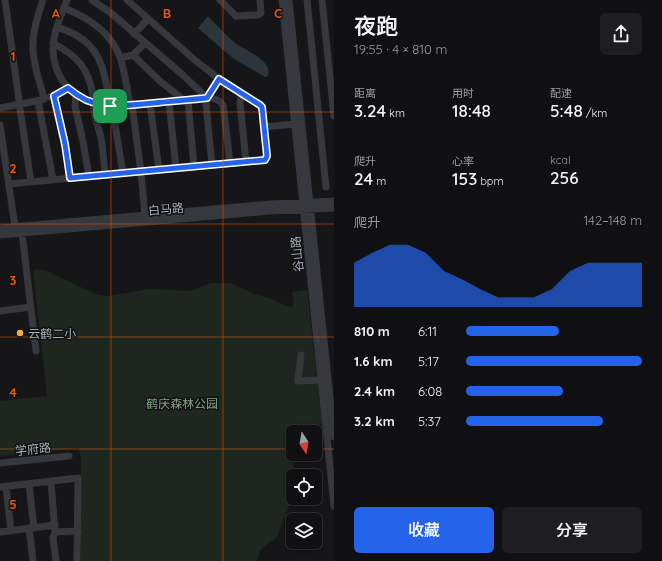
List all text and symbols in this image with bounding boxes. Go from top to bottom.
text: A [52,5,61,21]
text: B [163,5,171,21]
text: C [274,5,282,21]
text: 夜跑 [354,12,398,40]
button: share [600,13,642,55]
text: 19:55 · 4 × 810 m [354,41,447,57]
text: 1 [10,48,16,64]
text: 距离 [354,86,376,100]
text: 用时 [452,86,474,100]
text: 配速 [550,86,572,100]
pin [93,89,127,123]
icon: arrive [99,95,121,117]
text: 3.24 [354,100,386,121]
text: 18:48 [452,100,491,121]
text: 5:48 [550,100,583,121]
text: km [386,106,405,120]
text: /km [583,106,607,120]
text: kcal [550,153,571,167]
text: 爬升 [354,154,376,168]
text: 心率 [452,154,474,168]
text: 2 [9,160,17,176]
text: 256 [550,167,579,188]
text: 24 [354,168,373,189]
text: 153 [452,168,477,189]
text: m [373,174,386,188]
text: bpm [477,174,504,188]
street label: 白马路 [147,200,185,218]
text: 142–148 m [583,212,642,228]
text: 爬升 [354,214,380,230]
street label: 谷山路 [288,235,306,273]
text: 3 [10,272,17,288]
text: 810 m [354,323,390,339]
text: 6:11 [418,323,437,339]
place label: 云鹤二小 [28,326,76,341]
marker: 云鹤二小 [15,328,25,338]
text: 1.6 km [354,353,393,369]
text: 5:17 [418,353,439,369]
text: 2.4 km [354,383,395,399]
text: 6:08 [418,383,442,399]
text: 4 [9,384,17,400]
park label: 鹤庆森林公园 [146,396,218,411]
text: 3.2 km [354,413,395,429]
text: 5:37 [418,413,441,429]
north arrow [286,425,322,461]
map controls [286,425,322,549]
street label: 学府路 [14,440,52,458]
button: locate [286,469,322,505]
text: 5 [9,496,17,512]
button: 收藏 [354,507,494,553]
button: 分享 [502,507,642,553]
button: layers [286,513,322,549]

